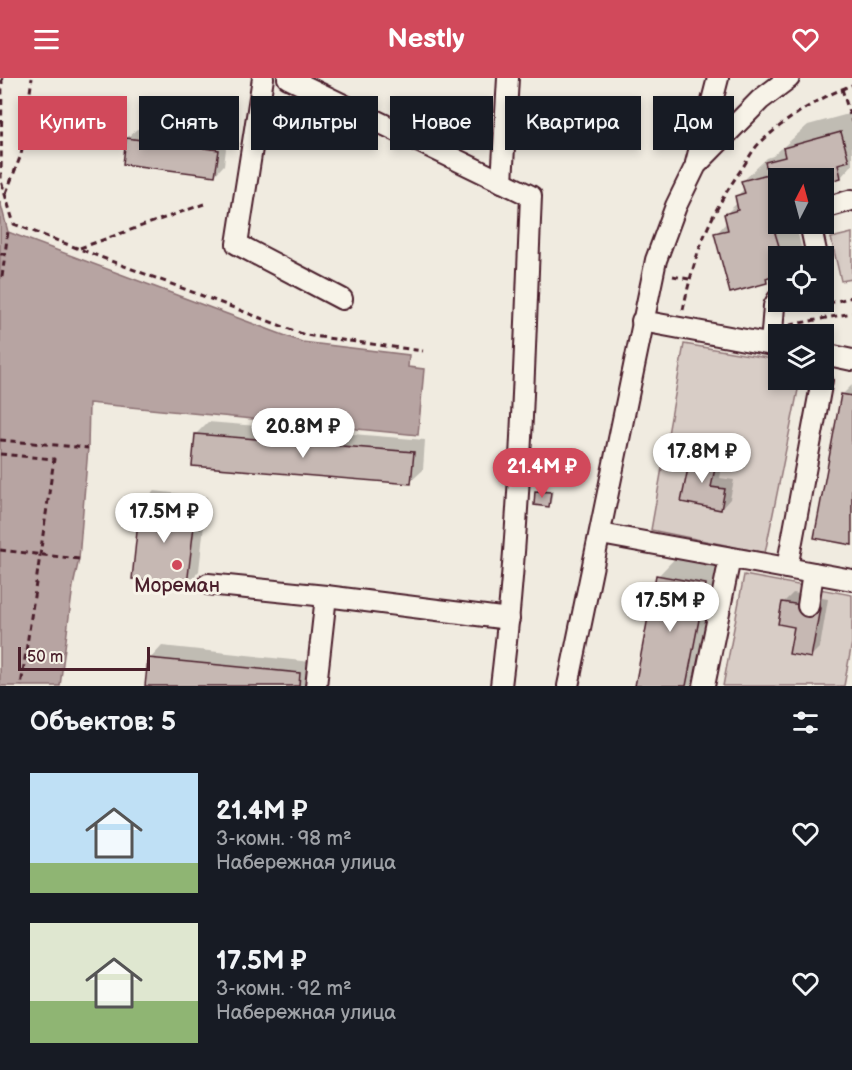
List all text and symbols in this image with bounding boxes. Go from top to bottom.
icon: menu [30,23,63,56]
text: Nestly [387,23,465,55]
icon: heart [789,23,822,56]
chip: Купить [18,96,127,150]
chip: Снять [139,96,239,150]
chip: Фильтры [251,96,378,150]
chip: Новое [390,96,493,150]
chip: Квартира [505,96,641,150]
chip: Дом [653,96,734,150]
north arrow [768,168,834,234]
map controls [768,168,834,390]
button: locate [768,246,834,312]
button: layers [768,324,834,390]
pin: 20.8M ₽ [248,408,358,459]
text: 20.8M ₽ [266,415,340,439]
pin: 17.8M ₽ [647,433,757,484]
text: 17.8M ₽ [667,440,737,464]
pin: 21.4M ₽ [487,448,597,499]
text: 21.4M ₽ [507,455,577,479]
pin: 17.5M ₽ [109,493,219,544]
text: 17.5M ₽ [129,500,199,524]
marker: Мореман [170,558,184,572]
place label: Мореман [134,574,220,598]
pin: 17.5M ₽ [615,582,725,633]
text: 17.5M ₽ [635,589,705,613]
scale bar [18,644,150,672]
text: 50 m [27,648,63,667]
icon: filters [789,706,822,739]
text: Объектов: 5 [30,707,176,738]
text: 21.4M ₽ [216,796,308,827]
icon: home [78,797,150,869]
icon: heart [789,817,822,850]
text: 3-комн. · 98 m² [216,827,352,851]
text: Набережная улица [216,851,396,875]
text: 17.5M ₽ [216,946,307,977]
icon: home [78,947,150,1019]
icon: heart [789,967,822,1000]
text: 3-комн. · 92 m² [216,977,352,1001]
text: Набережная улица [216,1001,396,1025]

